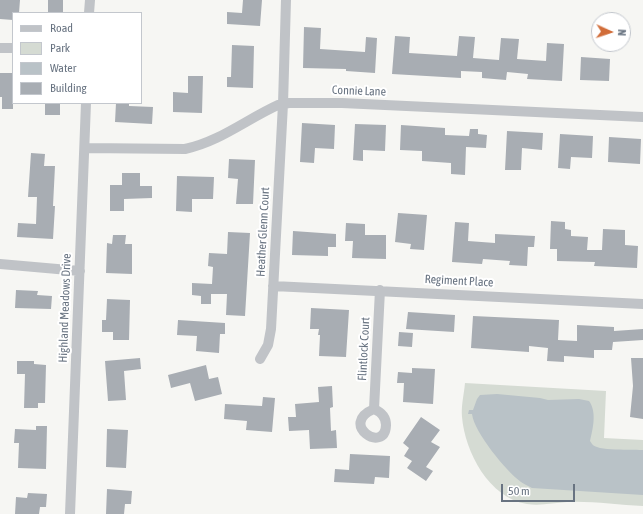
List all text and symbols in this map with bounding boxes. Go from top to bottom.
legend [12,12,142,104]
north arrow [591,12,631,52]
text: Road [50,21,73,35]
text: N [616,29,628,36]
text: Park [50,41,70,55]
text: Water [50,61,76,75]
text: Building [50,81,87,95]
street label: Connie Lane [332,83,386,99]
street label: Heather Glenn Court [253,187,273,277]
street label: Highland Meadows Drive [56,253,74,363]
street label: Regiment Place [424,272,494,290]
street label: Flintlock Court [355,317,373,381]
scale bar [503,476,577,502]
text: 50 m [508,484,530,498]

